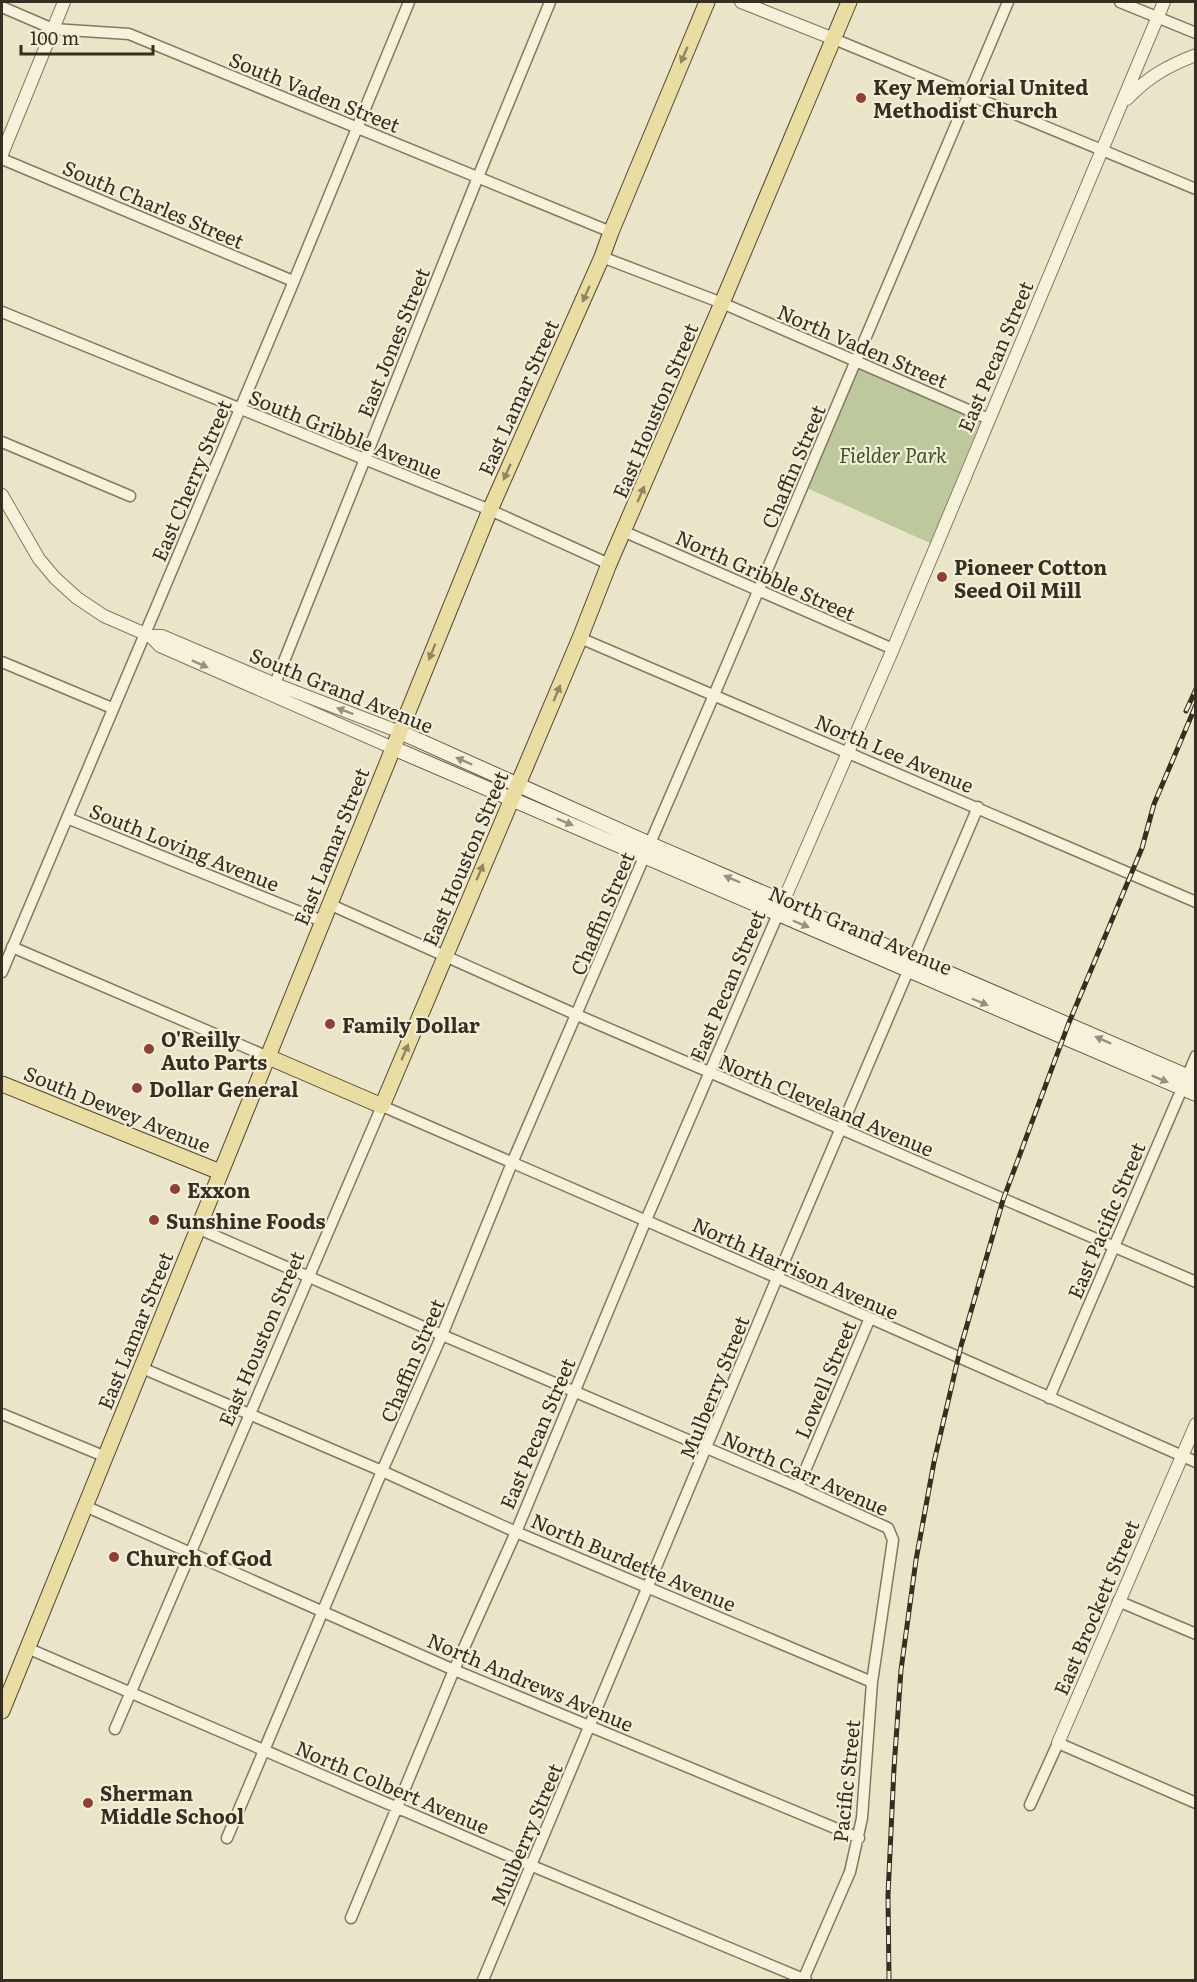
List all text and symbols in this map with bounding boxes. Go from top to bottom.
scale bar [21,18,153,56]
text: 100 m [30,24,79,51]
street label: South Vaden Street [225,43,405,139]
one-way arrow [679,47,689,65]
place label: Key Memorial United Methodist Church [873,71,1088,124]
marker: Key Memorial United Methodist Church [854,91,868,105]
street label: South Charles Street [59,151,249,255]
street label: East Jones Street [348,262,436,422]
street label: East Pecan Street [949,276,1039,436]
one-way arrow [581,285,591,303]
street label: North Vaden Street [773,295,953,395]
street label: East Lamar Street [469,314,565,480]
street label: East Houston Street [603,318,705,502]
street label: South Gribble Avenue [245,380,447,486]
street label: East Cherry Street [142,395,238,565]
street label: Chaffin Street [752,399,832,533]
park label: Fielder Park [839,439,947,469]
one-way arrow [502,464,511,481]
one-way arrow [637,485,646,503]
street label: North Gribble Street [671,521,861,627]
place label: Pioneer Cotton Seed Oil Mill [954,551,1107,604]
marker: Pioneer Cotton Seed Oil Mill [935,570,949,584]
street label: South Grand Avenue [246,638,438,740]
one-way arrow [427,643,436,661]
one-way arrow [192,660,209,669]
one-way arrow [552,683,562,701]
street label: North Lee Avenue [811,705,979,799]
one-way arrow [336,706,354,715]
one-way arrow [454,756,472,766]
street label: East Lamar Street [285,762,375,930]
street label: East Houston Street [413,766,515,950]
street label: South Loving Avenue [86,794,284,898]
one-way arrow [556,817,574,827]
street label: Chaffin Street [561,846,641,980]
one-way arrow [475,863,485,881]
one-way arrow [722,874,740,884]
street label: North Grand Avenue [765,877,957,981]
street label: East Pecan Street [681,905,771,1065]
one-way arrow [793,920,810,929]
one-way arrow [972,997,990,1007]
place label: Family Dollar [342,1009,480,1039]
marker: Family Dollar [323,1017,337,1031]
place label: O'Reilly Auto Parts [161,1023,267,1076]
one-way arrow [1095,1036,1112,1045]
marker: O'Reilly Auto Parts [142,1042,156,1056]
one-way arrow [401,1043,410,1061]
street label: North Cleveland Avenue [715,1045,939,1163]
street label: South Dewey Avenue [20,1057,216,1159]
place label: Dollar General [149,1073,298,1103]
one-way arrow [1151,1074,1169,1084]
marker: Dollar General [130,1081,144,1095]
street label: East Pacific Street [1058,1137,1152,1303]
place label: Exxon [187,1174,250,1204]
marker: Exxon [168,1182,182,1196]
place label: Sunshine Foods [166,1205,326,1235]
street label: North Harrison Avenue [688,1208,904,1326]
marker: Sunshine Foods [147,1213,161,1227]
street label: East Lamar Street [89,1246,179,1414]
street label: East Houston Street [209,1246,311,1430]
street label: Chaffin Street [371,1293,451,1427]
street label: Mulberry Street [671,1311,755,1463]
street label: Lowell Street [786,1315,862,1443]
street label: East Pecan Street [491,1353,581,1513]
street label: North Carr Avenue [718,1422,894,1522]
street label: North Burdette Avenue [527,1504,741,1618]
street label: East Brockett Street [1045,1515,1145,1699]
place label: Church of God [126,1542,272,1572]
marker: Church of God [107,1550,121,1564]
street label: North Andrews Avenue [423,1624,639,1738]
street label: Pacific Street [824,1718,866,1844]
street label: North Colbert Avenue [291,1732,495,1840]
street label: Mulberry Street [481,1758,569,1910]
place label: Sherman Middle School [100,1777,244,1830]
marker: Sherman Middle School [81,1796,95,1810]

